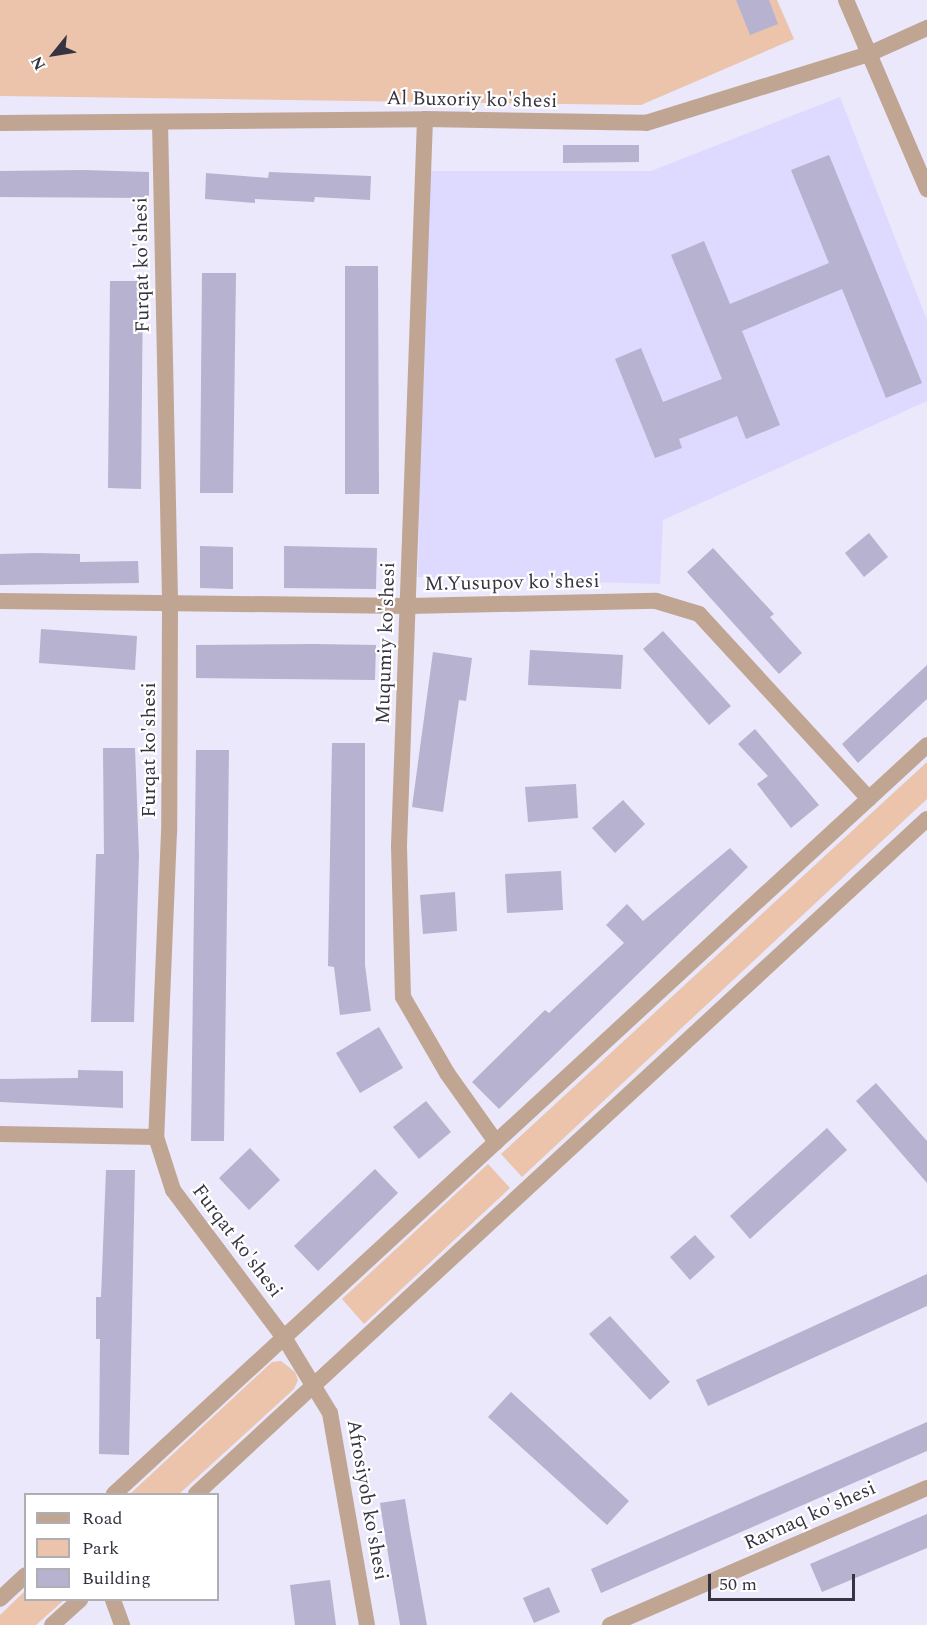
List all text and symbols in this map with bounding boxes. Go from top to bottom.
north arrow [24,24,84,84]
text: N [25,51,52,75]
street label: Al Buxoriy ko'shesi [386,87,558,113]
street label: Furqat ko'shesi [129,197,155,333]
street label: Muqumiy ko'shesi [371,562,401,724]
street label: M.Yusupov ko'shesi [424,569,600,597]
street label: Furqat ko'shesi [137,682,161,818]
street label: Furqat ko'shesi [187,1180,287,1302]
street label: Afrosiyob ko'shesi [341,1418,393,1582]
street label: Ravnaq ko'shesi [740,1476,880,1556]
legend [24,1493,219,1601]
text: Road [82,1505,123,1532]
text: Park [82,1535,119,1562]
scale bar [711,1562,858,1600]
text: Building [82,1565,151,1592]
text: 50 m [719,1571,757,1598]

